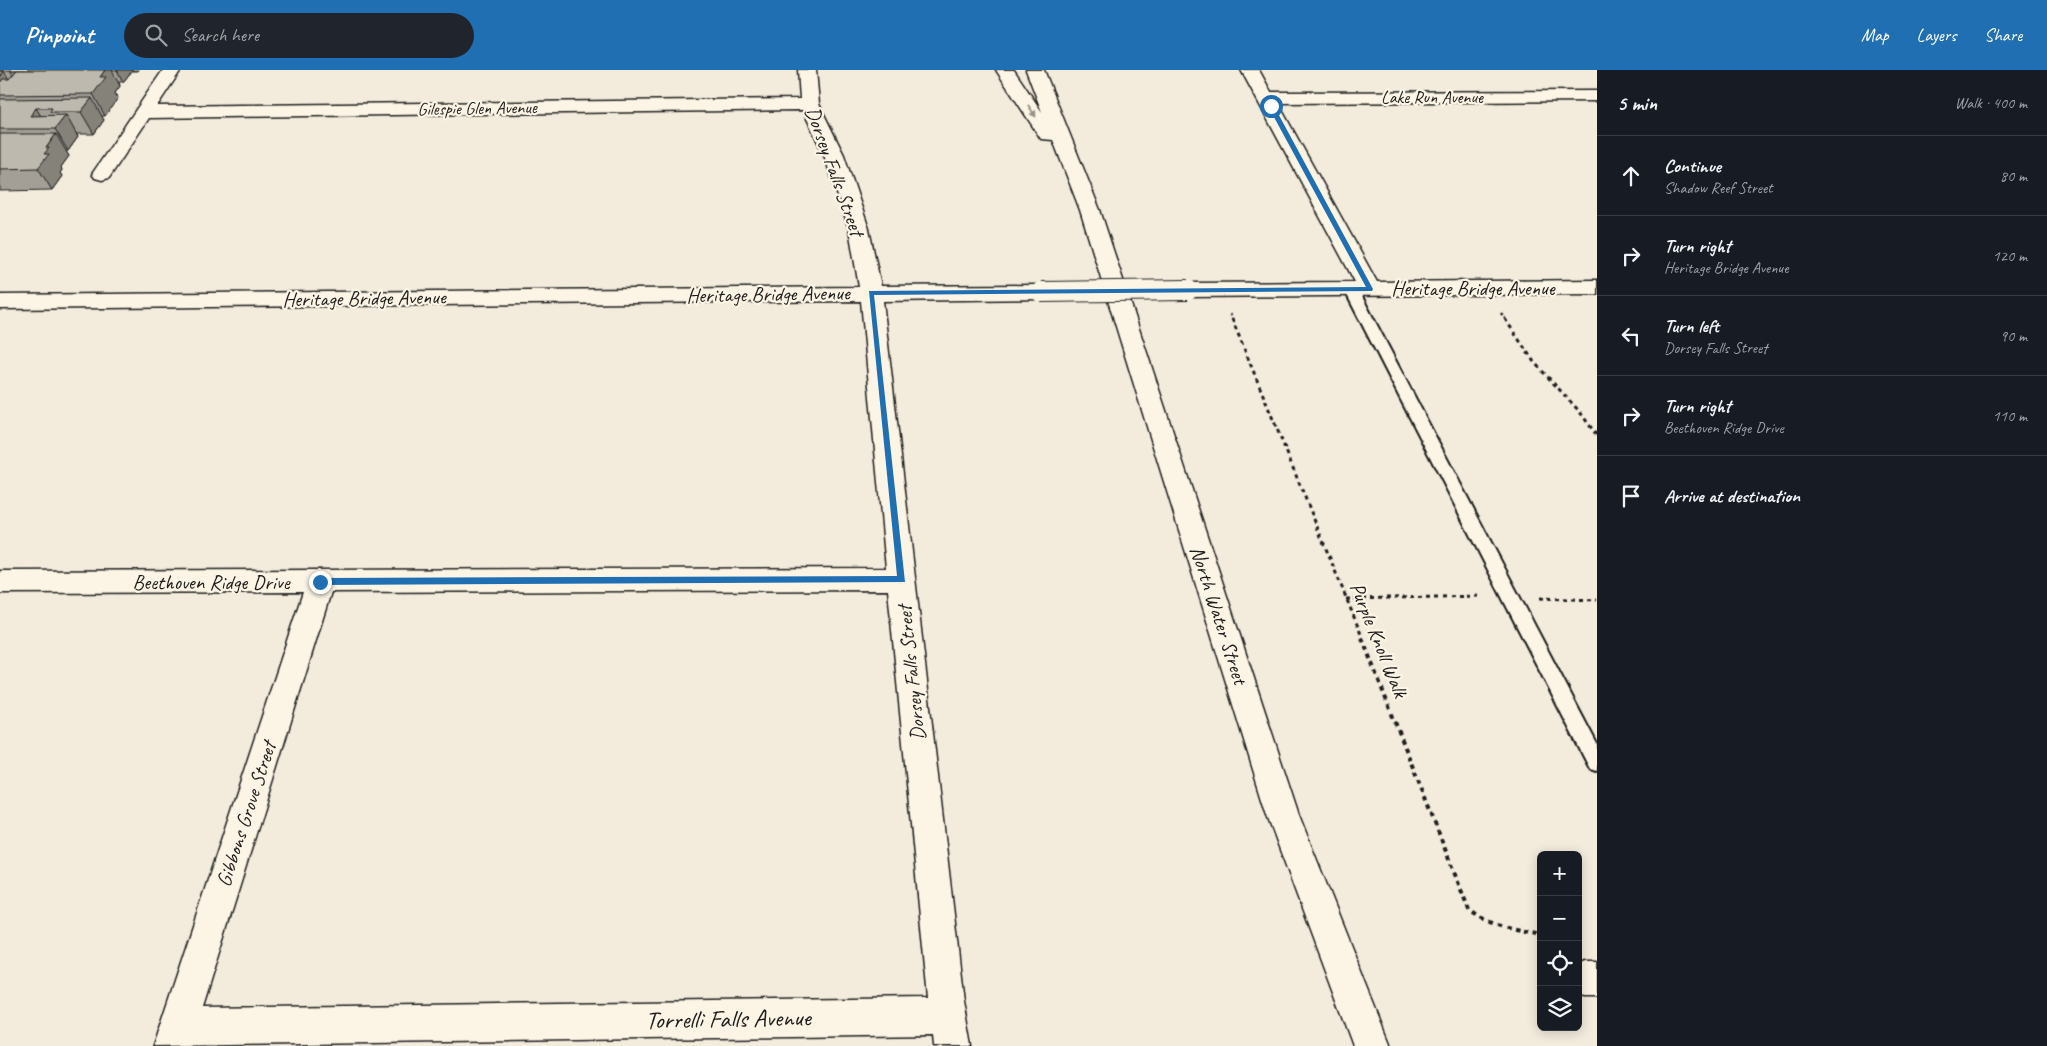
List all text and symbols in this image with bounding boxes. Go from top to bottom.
search box [124,13,474,58]
text: Pinpoint [25,20,94,50]
icon: search [142,21,170,49]
text: Search here [182,23,259,47]
text: Map [1861,24,1889,46]
text: Layers [1917,24,1956,46]
text: Share [1984,24,2022,46]
street label: Lake Run Avenue [1381,86,1484,108]
text: 5 min [1617,90,1657,116]
text: Walk · 400 m [1955,93,2027,113]
route start [1260,95,1283,118]
street label: Gilespie Glen Avenue [417,96,538,120]
street label: Dorsey Falls Street [800,103,871,242]
one-way arrow [1027,104,1037,117]
text: Continue [1664,154,1721,178]
icon: ahead [1617,162,1645,190]
text: 80 m [2000,166,2027,186]
text: Shadow Reef Street [1664,178,1772,198]
text: Turn right [1664,234,1731,258]
icon: right [1617,242,1645,270]
text: 120 m [1993,246,2027,266]
text: Heritage Bridge Avenue [1664,258,1788,278]
street label: Heritage Bridge Avenue [1391,275,1556,301]
street label: Heritage Bridge Avenue [686,280,851,308]
street label: Heritage Bridge Avenue [282,284,447,312]
text: Turn left [1664,314,1719,338]
icon: left [1617,322,1645,350]
text: 90 m [2000,326,2027,346]
text: Dorsey Falls Street [1664,338,1767,358]
text: Turn right [1664,394,1731,418]
icon: right [1617,402,1645,430]
text: 110 m [1993,406,2027,426]
text: Beethoven Ridge Drive [1664,418,1784,438]
icon: arrive [1617,482,1645,510]
text: Arrive at destination [1664,484,1800,508]
street label: North Water Street [1184,543,1254,689]
street label: Beethoven Ridge Drive [132,569,291,595]
route end [309,571,332,594]
street label: Purple Knoll Walk [1344,579,1414,703]
street label: Dorsey Falls Street [891,601,931,742]
street label: Gibbons Grove Street [210,735,283,890]
map controls [1537,851,1582,1031]
button: + [1537,851,1582,896]
button: − [1537,896,1582,941]
button: locate [1537,941,1582,986]
button: layers [1537,986,1582,1031]
street label: Torrelli Falls Avenue [645,1002,813,1036]

